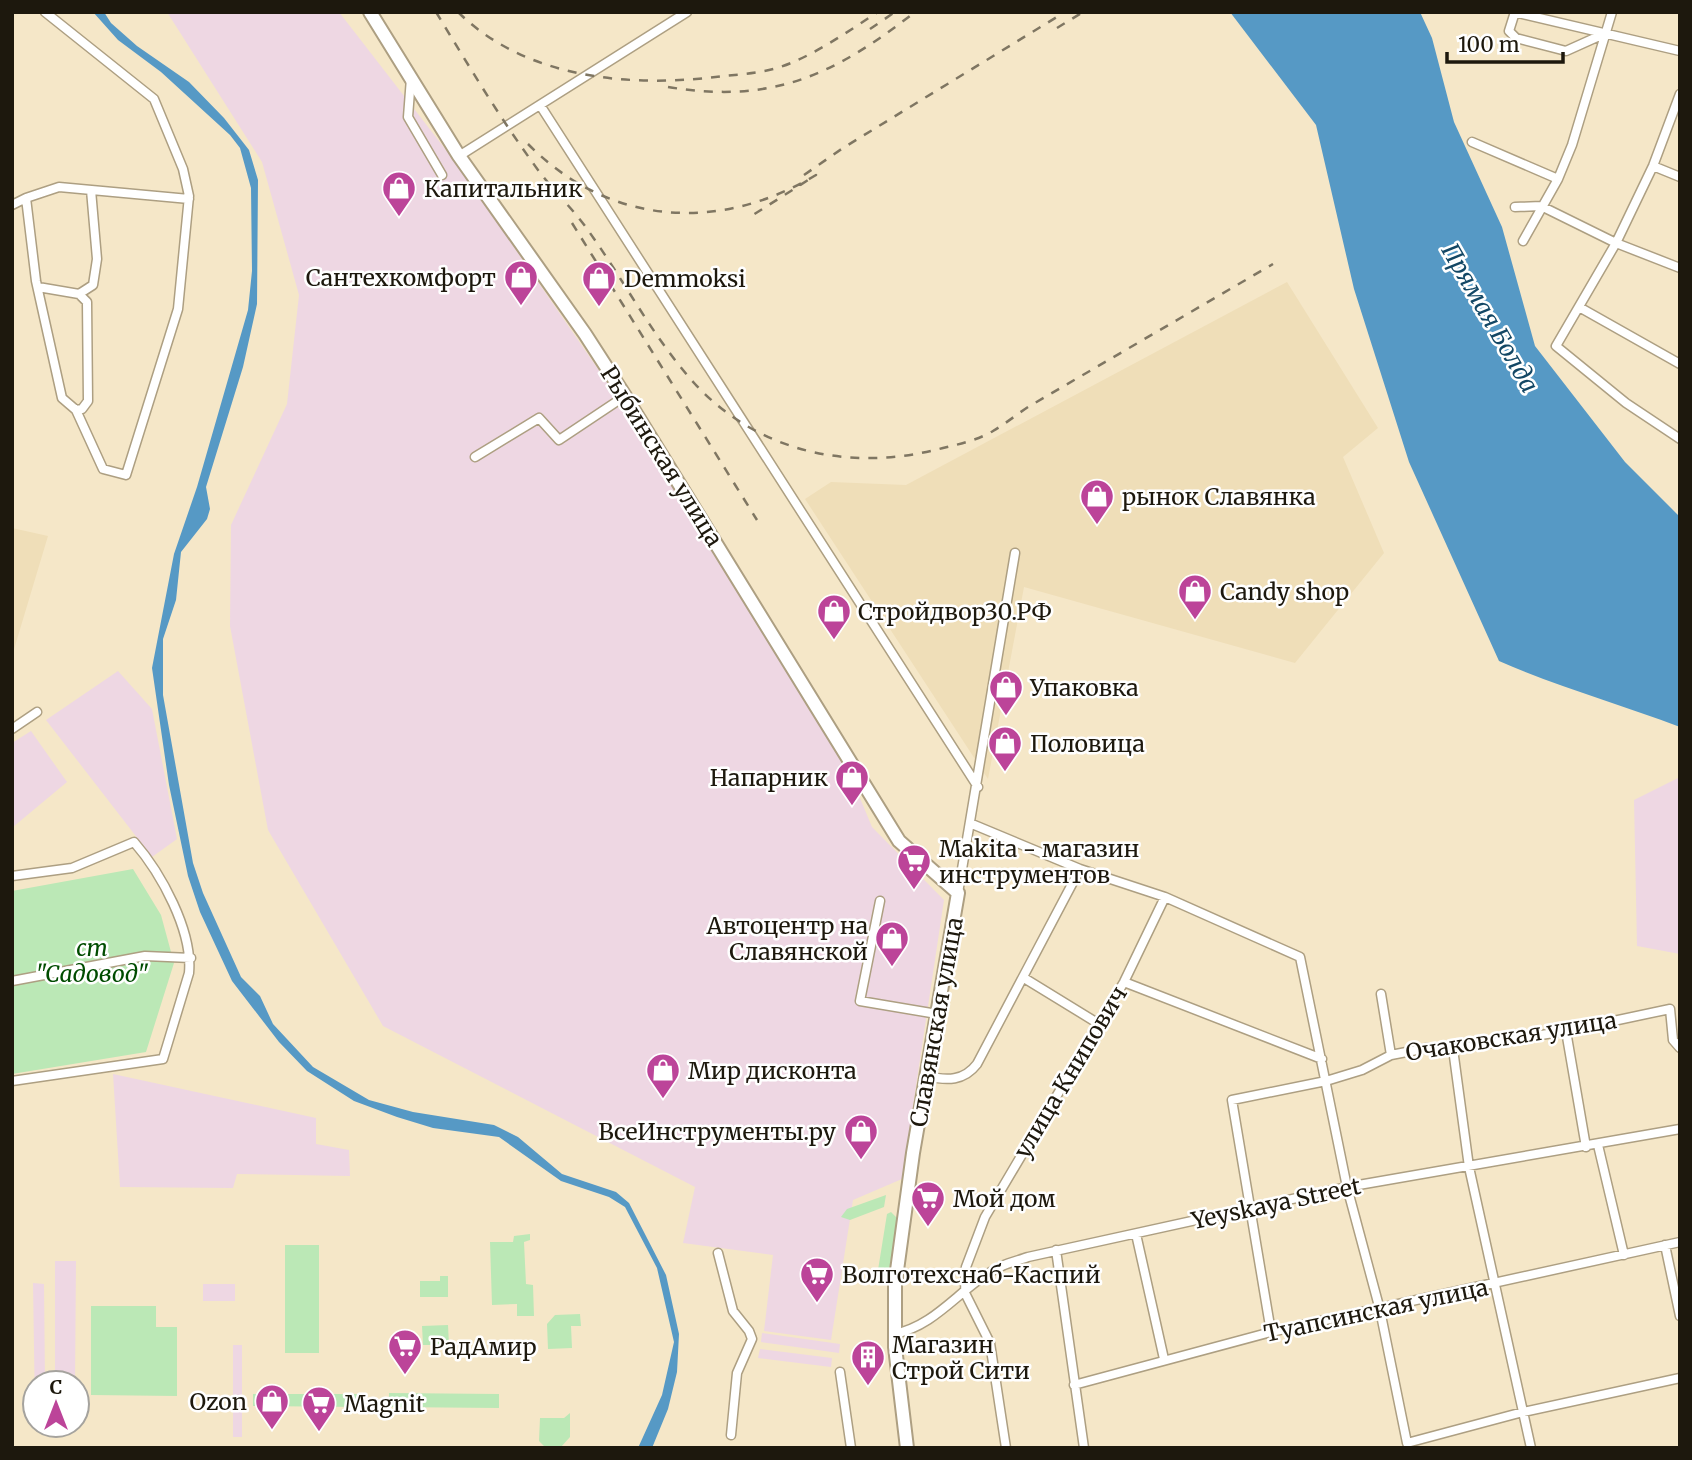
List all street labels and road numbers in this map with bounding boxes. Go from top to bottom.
street label: Рыбинская улица [595,360,729,552]
street label: Славянская улица [903,915,969,1129]
street label: улица Книпович [1007,981,1133,1163]
street label: Очаковская улица [1403,1005,1619,1067]
street label: Yeyskaya Street [1188,1171,1363,1235]
street label: Туапсинская улица [1261,1272,1491,1348]

